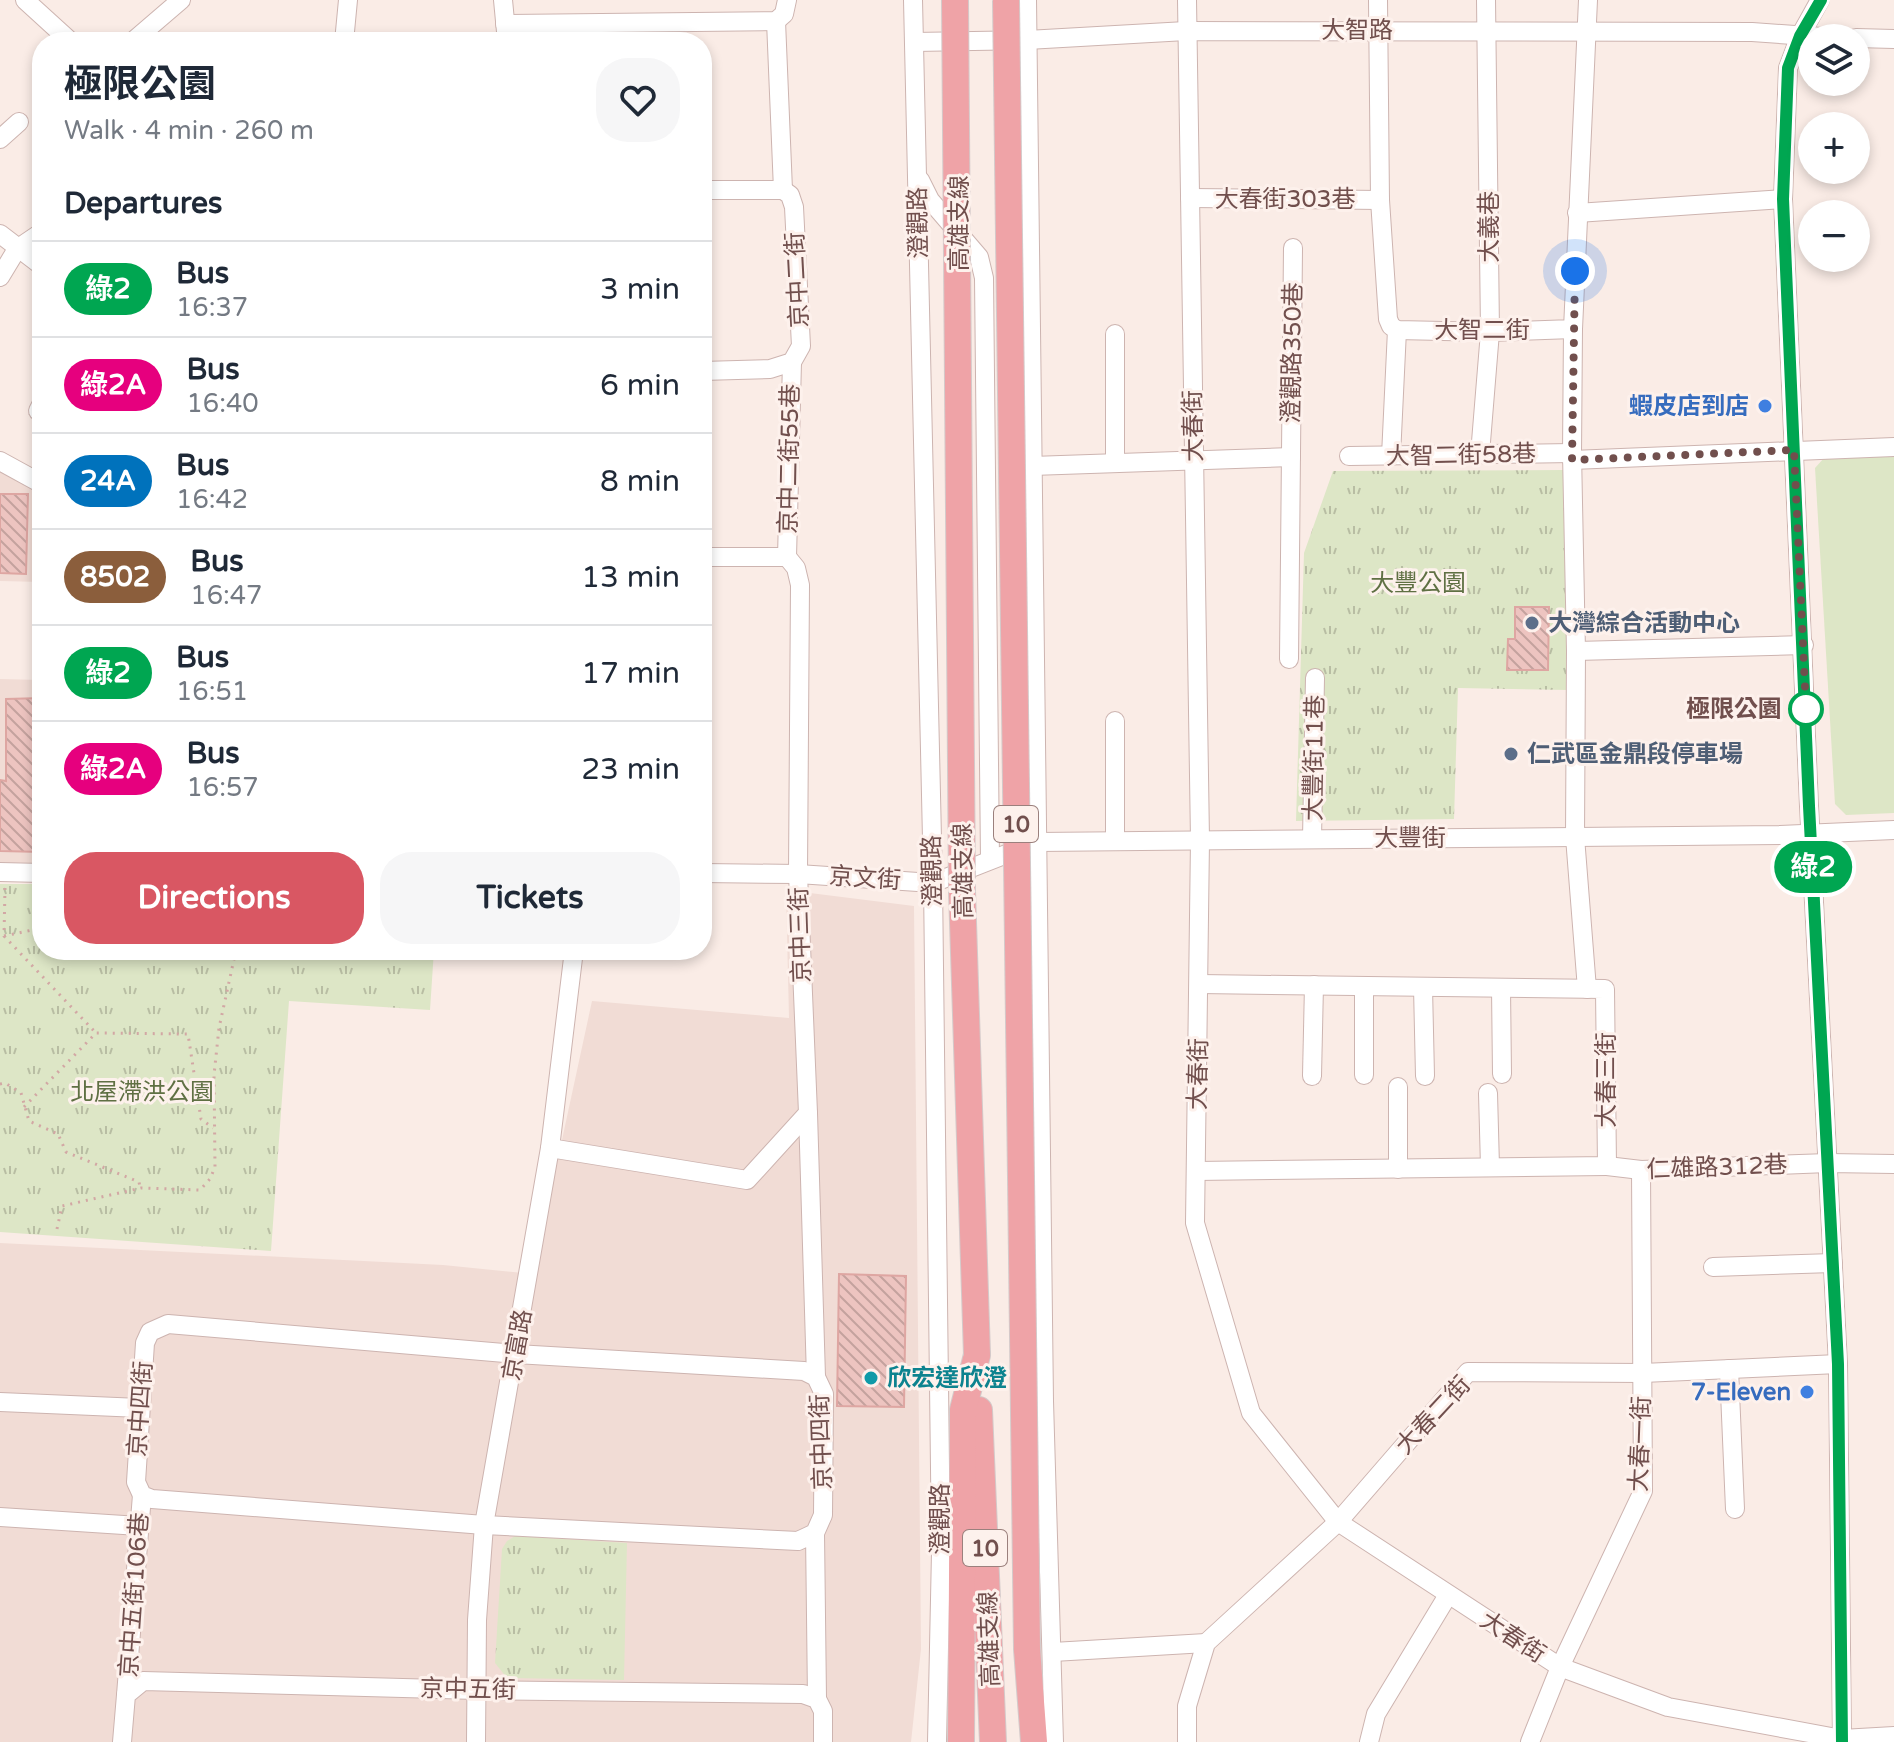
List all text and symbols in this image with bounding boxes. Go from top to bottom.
street label: 大智路 [1321,16,1393,45]
map controls [1798,24,1870,272]
button: layers [1798,24,1870,96]
button: heart [596,58,680,142]
text: 極限公園 [64,62,216,108]
button: + [1798,112,1870,184]
text: Walk · 4 min · 260 m [64,115,314,146]
street label: 高雄支線 [945,175,974,271]
text: Departures [64,185,222,222]
street label: 大春街303巷 [1214,185,1356,214]
street label: 澄觀路 [903,187,934,259]
street label: 大義巷 [1475,191,1504,263]
button: − [1798,200,1870,272]
street label: 京中二街 [781,231,814,329]
your location [1555,251,1595,291]
text: Bus [176,255,229,292]
text: 3 min [600,271,680,308]
text: 綠2 [85,272,131,306]
street label: 澄觀路350巷 [1277,282,1308,424]
text: 16:37 [176,292,248,323]
street label: 大智二街 [1434,316,1530,345]
text: Bus [186,351,240,388]
text: 6 min [600,367,680,404]
text: 綠2A [80,368,146,402]
street label: 京中二街55巷 [774,384,805,534]
text: 16:40 [186,388,259,419]
street label: 大春街 [1178,390,1209,462]
place label: 蝦皮店到店 [1629,392,1749,421]
marker: 蝦皮店到店 [1756,397,1774,415]
street label: 大智二街58巷 [1386,440,1536,471]
text: Bus [176,447,229,484]
text: 8 min [600,463,680,500]
text: 24A [80,464,136,498]
text: 16:42 [176,484,248,515]
text: Bus [190,543,244,580]
text: 13 min [581,559,680,596]
text: 8502 [80,560,150,594]
park label: 大豐公園 [1370,569,1466,598]
text: 16:47 [190,580,262,611]
place label: 大灣綜合活動中心 [1548,609,1740,638]
marker: 大灣綜合活動中心 [1523,614,1541,632]
text: Bus [176,639,229,676]
text: 17 min [581,655,680,692]
text: 綠2 [85,656,131,690]
text: 16:51 [176,676,248,707]
marker: 極限公園 [1789,692,1823,726]
street label: 大豐街11巷 [1299,695,1330,821]
place label: 極限公園 [1686,695,1782,724]
text: Bus [186,735,240,772]
place label: 仁武區金鼎段停車場 [1527,740,1743,769]
marker: 仁武區金鼎段停車場 [1502,745,1520,763]
text: 23 min [581,751,680,788]
text: 綠2A [80,752,146,786]
text: 16:57 [186,772,259,803]
road number: 10 [994,806,1038,842]
street label: 高雄支線 [948,823,979,919]
street label: 大豐街 [1374,824,1446,853]
street label: 澄觀路 [917,835,948,907]
line badge: 綠2 [1777,841,1849,893]
text: 綠2 [1790,850,1836,884]
button: Directions [64,852,364,944]
button: Tickets [380,852,680,944]
street label: 京文街 [828,862,902,895]
street label: 京中三街 [784,887,817,983]
street label: 大春三街 [1592,1032,1621,1128]
street label: 大春街 [1183,1038,1214,1110]
park label: 北屋滯洪公園 [70,1078,214,1107]
street label: 仁雄路312巷 [1646,1151,1788,1184]
street label: 京富路 [497,1307,538,1383]
street label: 京中四街 [123,1360,158,1458]
place label: 欣宏達欣澄 [887,1364,1007,1393]
marker: 欣宏達欣澄 [862,1369,880,1387]
street label: 大春二街 [1390,1370,1477,1460]
place label: 7-Eleven [1691,1378,1791,1407]
marker: 7-Eleven [1798,1383,1816,1401]
street label: 京中四街 [805,1394,838,1490]
street label: 大春一街 [1624,1396,1657,1492]
street label: 澄觀路 [926,1483,955,1555]
street label: 京中五街106巷 [114,1512,155,1678]
road number: 10 [963,1530,1007,1566]
street label: 高雄支線 [973,1591,1006,1687]
street label: 大春街 [1475,1606,1551,1669]
street label: 京中五街 [420,1674,516,1705]

